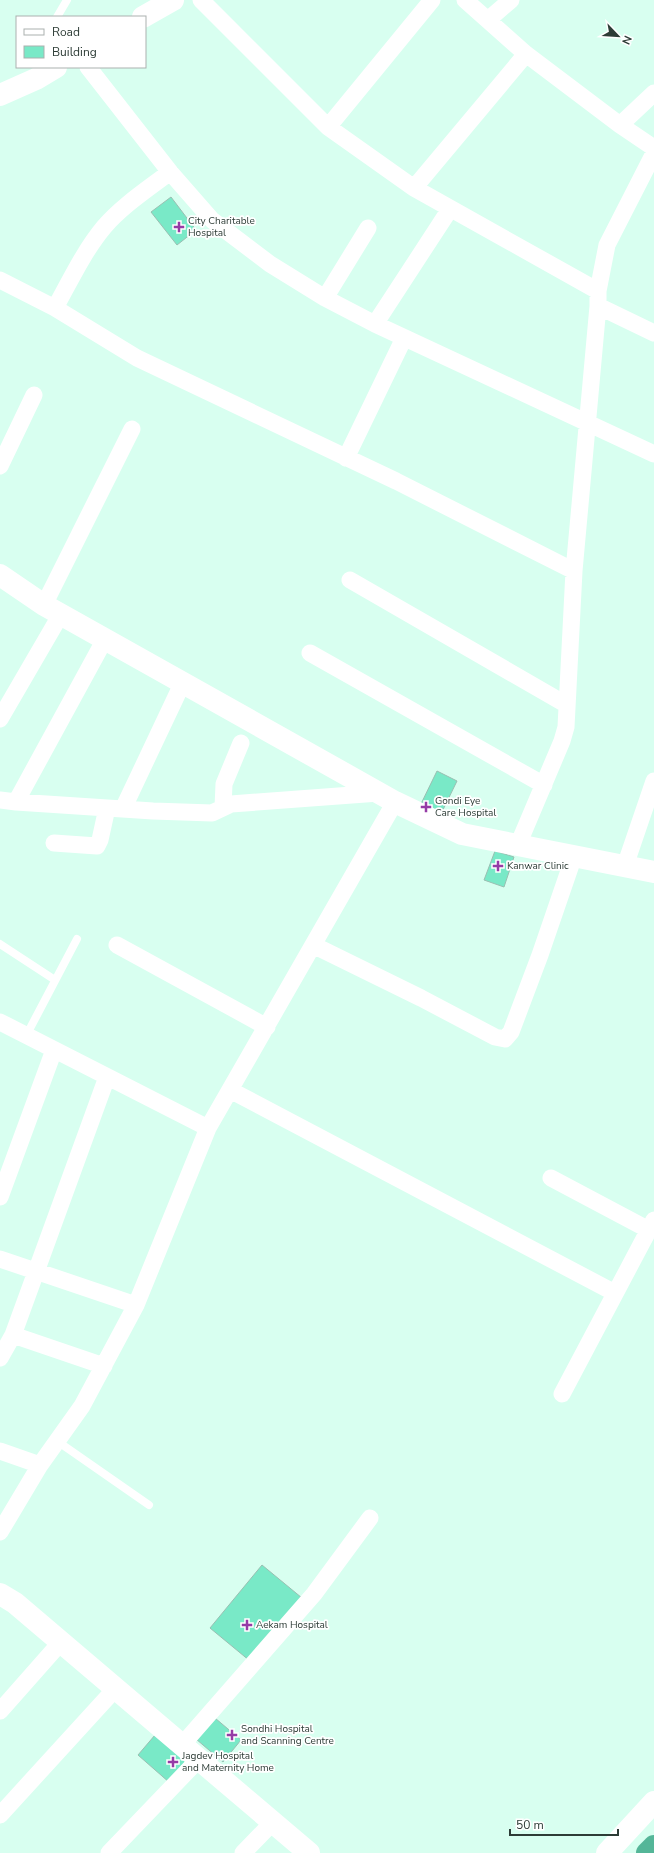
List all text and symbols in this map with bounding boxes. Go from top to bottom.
legend [16,16,146,68]
north arrow [598,16,638,56]
text: Road [52,24,80,40]
text: N [618,33,635,47]
text: Building [52,44,97,60]
place label: City Charitable Hospital [188,214,255,240]
marker: City Charitable Hospital [173,221,185,233]
place label: Gondi Eye Care Hospital [435,794,496,820]
marker: Gondi Eye Care Hospital [420,801,432,813]
place label: Kanwar Clinic [507,859,569,873]
marker: Kanwar Clinic [492,860,504,872]
place label: Aekam Hospital [256,1618,328,1632]
marker: Aekam Hospital [241,1619,253,1631]
place label: Sondhi Hospital and Scanning Centre [241,1722,334,1748]
marker: Sondhi Hospital and Scanning Centre [226,1729,238,1741]
place label: Jagdev Hospital and Maternity Home [181,1749,274,1775]
marker: Jagdev Hospital and Maternity Home [167,1756,179,1768]
scale bar [510,1811,618,1837]
text: 50 m [516,1817,544,1833]

